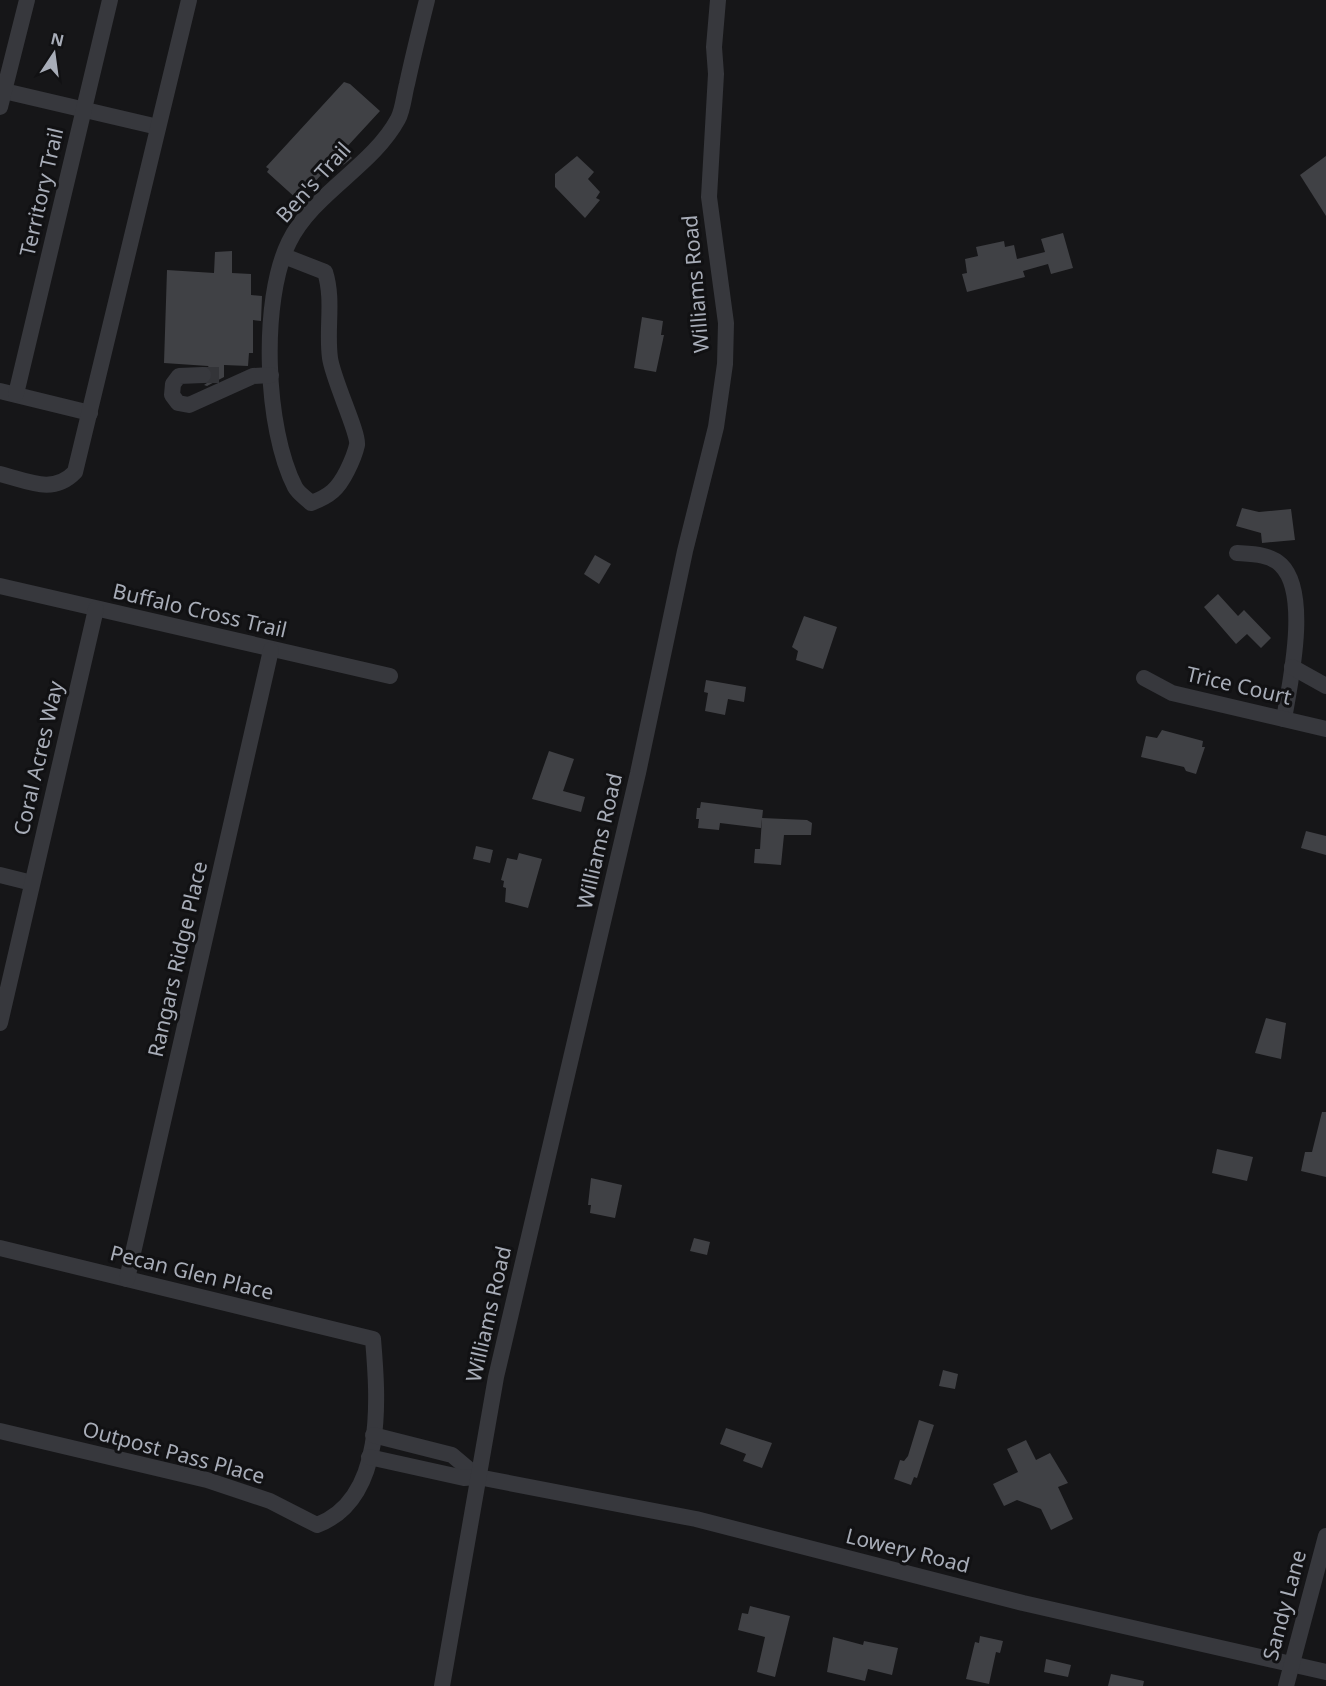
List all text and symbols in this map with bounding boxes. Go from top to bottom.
north arrow [24,24,84,84]
text: N [49,27,66,52]
street label: Territory Trail [13,125,69,259]
street label: Ben's Trail [269,136,357,228]
street label: Williams Road [675,214,715,354]
street label: Buffalo Cross Trail [110,576,290,644]
street label: Trice Court [1184,659,1295,711]
street label: Coral Acres Way [7,678,69,838]
street label: Williams Road [570,770,628,912]
street label: Rangars Ridge Place [141,858,213,1060]
street label: Pecan Glen Place [107,1238,277,1306]
street label: Williams Road [459,1243,517,1385]
street label: Outpost Pass Place [80,1414,268,1490]
street label: Lowery Road [843,1521,973,1579]
street label: Sandy Lane [1256,1547,1312,1663]

